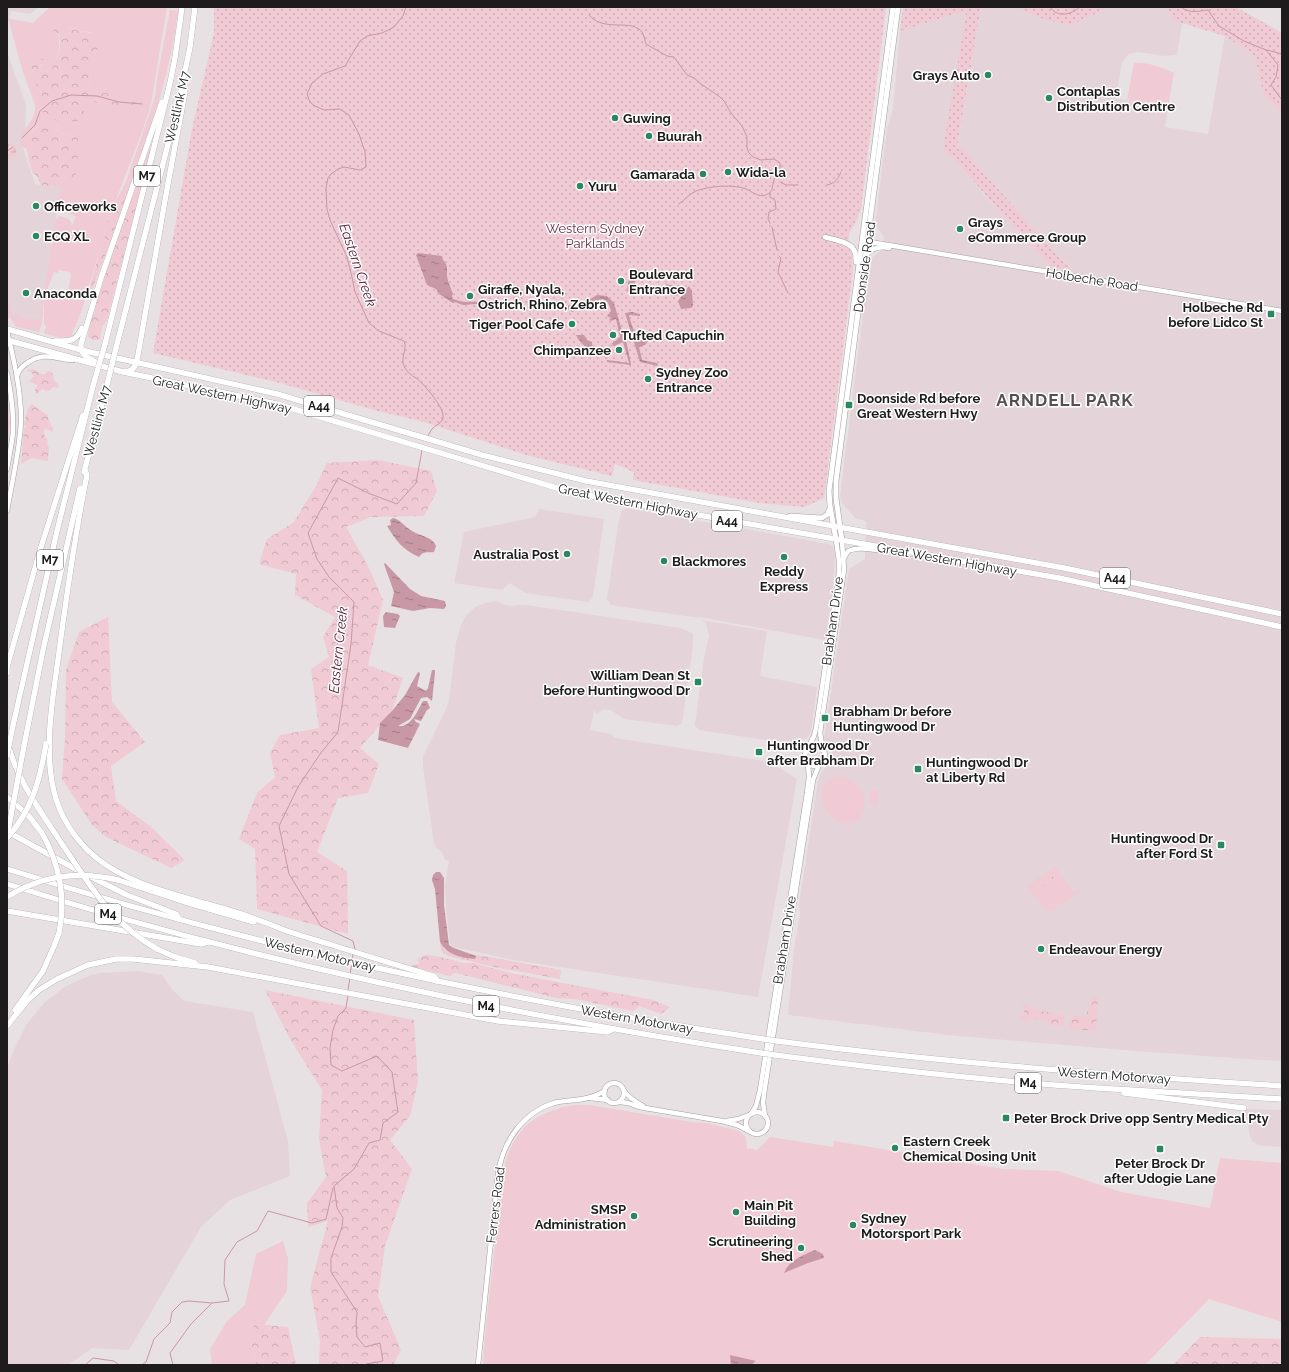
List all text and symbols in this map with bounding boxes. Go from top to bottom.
place label: Grays Auto [913,68,980,83]
street label: Westlink M7 [162,70,193,145]
marker: Grays Auto [983,70,993,80]
place label: Contaplas Distribution Centre [1057,84,1175,114]
marker: Contaplas Distribution Centre [1044,93,1054,103]
place label: Guwing [623,111,671,126]
marker: Guwing [610,113,620,123]
place label: Buurah [657,129,702,144]
marker: Buurah [644,131,654,141]
place label: Wida-la [736,165,786,180]
road number: M7 [134,166,160,186]
place label: Gamarada [630,167,696,182]
marker: Wida-la [723,167,733,177]
marker: Gamarada [698,169,708,179]
place label: Yuru [588,179,617,194]
marker: Yuru [575,181,585,191]
place label: Officeworks [44,199,117,214]
marker: Officeworks [31,201,41,211]
place label: Grays eCommerce Group [968,215,1086,245]
water label: Eastern Creek [336,221,380,309]
park label: Western Sydney Parklands [546,221,644,251]
street label: Doonside Road [851,221,878,314]
marker: Grays eCommerce Group [955,224,965,234]
place label: ECQ XL [44,229,90,244]
marker: ECQ XL [31,231,41,241]
street label: Holbeche Road [1045,265,1139,294]
place label: Boulevard Entrance [629,267,693,297]
marker: Boulevard Entrance [616,276,626,286]
place label: Giraffe, Nyala, Ostrich, Rhino, Zebra [478,282,607,312]
place label: Anaconda [34,286,97,301]
marker: Anaconda [21,288,31,298]
marker: Giraffe, Nyala, Ostrich, Rhino, Zebra [465,291,475,301]
place label: Holbeche Rd before Lidco St [1168,300,1263,330]
marker: Holbeche Rd before Lidco St [1266,309,1276,319]
place label: Tiger Pool Cafe [469,317,564,332]
marker: Tiger Pool Cafe [567,319,577,329]
place label: Tufted Capuchin [621,328,724,343]
marker: Tufted Capuchin [608,330,618,340]
place label: Chimpanzee [533,343,611,358]
marker: Chimpanzee [614,345,624,355]
place label: Sydney Zoo Entrance [656,365,728,395]
street label: Great Western Highway [151,372,293,417]
marker: Sydney Zoo Entrance [643,374,653,384]
street label: Westlink M7 [81,384,114,459]
district label: ARNDELL PARK [996,390,1134,410]
place label: Doonside Rd before Great Western Hwy [857,391,980,421]
road number: A44 [304,396,334,416]
marker: Doonside Rd before Great Western Hwy [844,400,854,410]
street label: Great Western Highway [557,481,699,522]
road number: A44 [712,511,742,531]
street label: Great Western Highway [876,540,1018,579]
place label: Australia Post [473,547,559,562]
marker: Australia Post [562,549,572,559]
road number: M7 [37,550,63,570]
marker: Reddy Express [779,552,789,562]
place label: Blackmores [672,554,747,569]
marker: Blackmores [659,556,669,566]
place label: Reddy Express [760,564,809,594]
road number: A44 [1100,568,1130,588]
street label: Brabham Drive [819,575,846,666]
water label: Eastern Creek [325,605,351,694]
place label: William Dean St before Huntingwood Dr [543,668,690,698]
marker: William Dean St before Huntingwood Dr [693,677,703,687]
place label: Brabham Dr before Huntingwood Dr [833,704,952,734]
marker: Brabham Dr before Huntingwood Dr [820,713,830,723]
place label: Huntingwood Dr after Brabham Dr [767,738,874,768]
marker: Huntingwood Dr after Brabham Dr [754,747,764,757]
place label: Huntingwood Dr at Liberty Rd [926,755,1028,785]
marker: Huntingwood Dr at Liberty Rd [913,764,923,774]
place label: Huntingwood Dr after Ford St [1111,831,1213,861]
marker: Huntingwood Dr after Ford St [1216,840,1226,850]
street label: Brabham Drive [770,894,799,985]
road number: M4 [95,904,121,924]
street label: Western Motorway [263,934,377,975]
place label: Endeavour Energy [1049,942,1163,957]
marker: Endeavour Energy [1036,944,1046,954]
road number: M4 [473,996,499,1016]
street label: Western Motorway [580,1002,694,1037]
street label: Western Motorway [1057,1064,1171,1087]
road number: M4 [1015,1073,1041,1093]
place label: Peter Brock Drive opp Sentry Medical Pty [1014,1111,1269,1126]
marker: Peter Brock Drive opp Sentry Medical Pty [1001,1113,1011,1123]
place label: Eastern Creek Chemical Dosing Unit [903,1134,1037,1164]
marker: Eastern Creek Chemical Dosing Unit [890,1143,900,1153]
marker: Peter Brock Dr after Udogie Lane [1155,1144,1165,1154]
place label: Peter Brock Dr after Udogie Lane [1104,1156,1216,1186]
street label: Ferrers Road [483,1166,508,1244]
place label: Main Pit Building [744,1198,796,1228]
place label: SMSP Administration [535,1202,626,1232]
marker: Main Pit Building [731,1207,741,1217]
marker: SMSP Administration [629,1211,639,1221]
place label: Sydney Motorsport Park [861,1211,962,1241]
marker: Sydney Motorsport Park [848,1220,858,1230]
place label: Scrutineering Shed [708,1234,793,1264]
marker: Scrutineering Shed [796,1243,806,1253]

